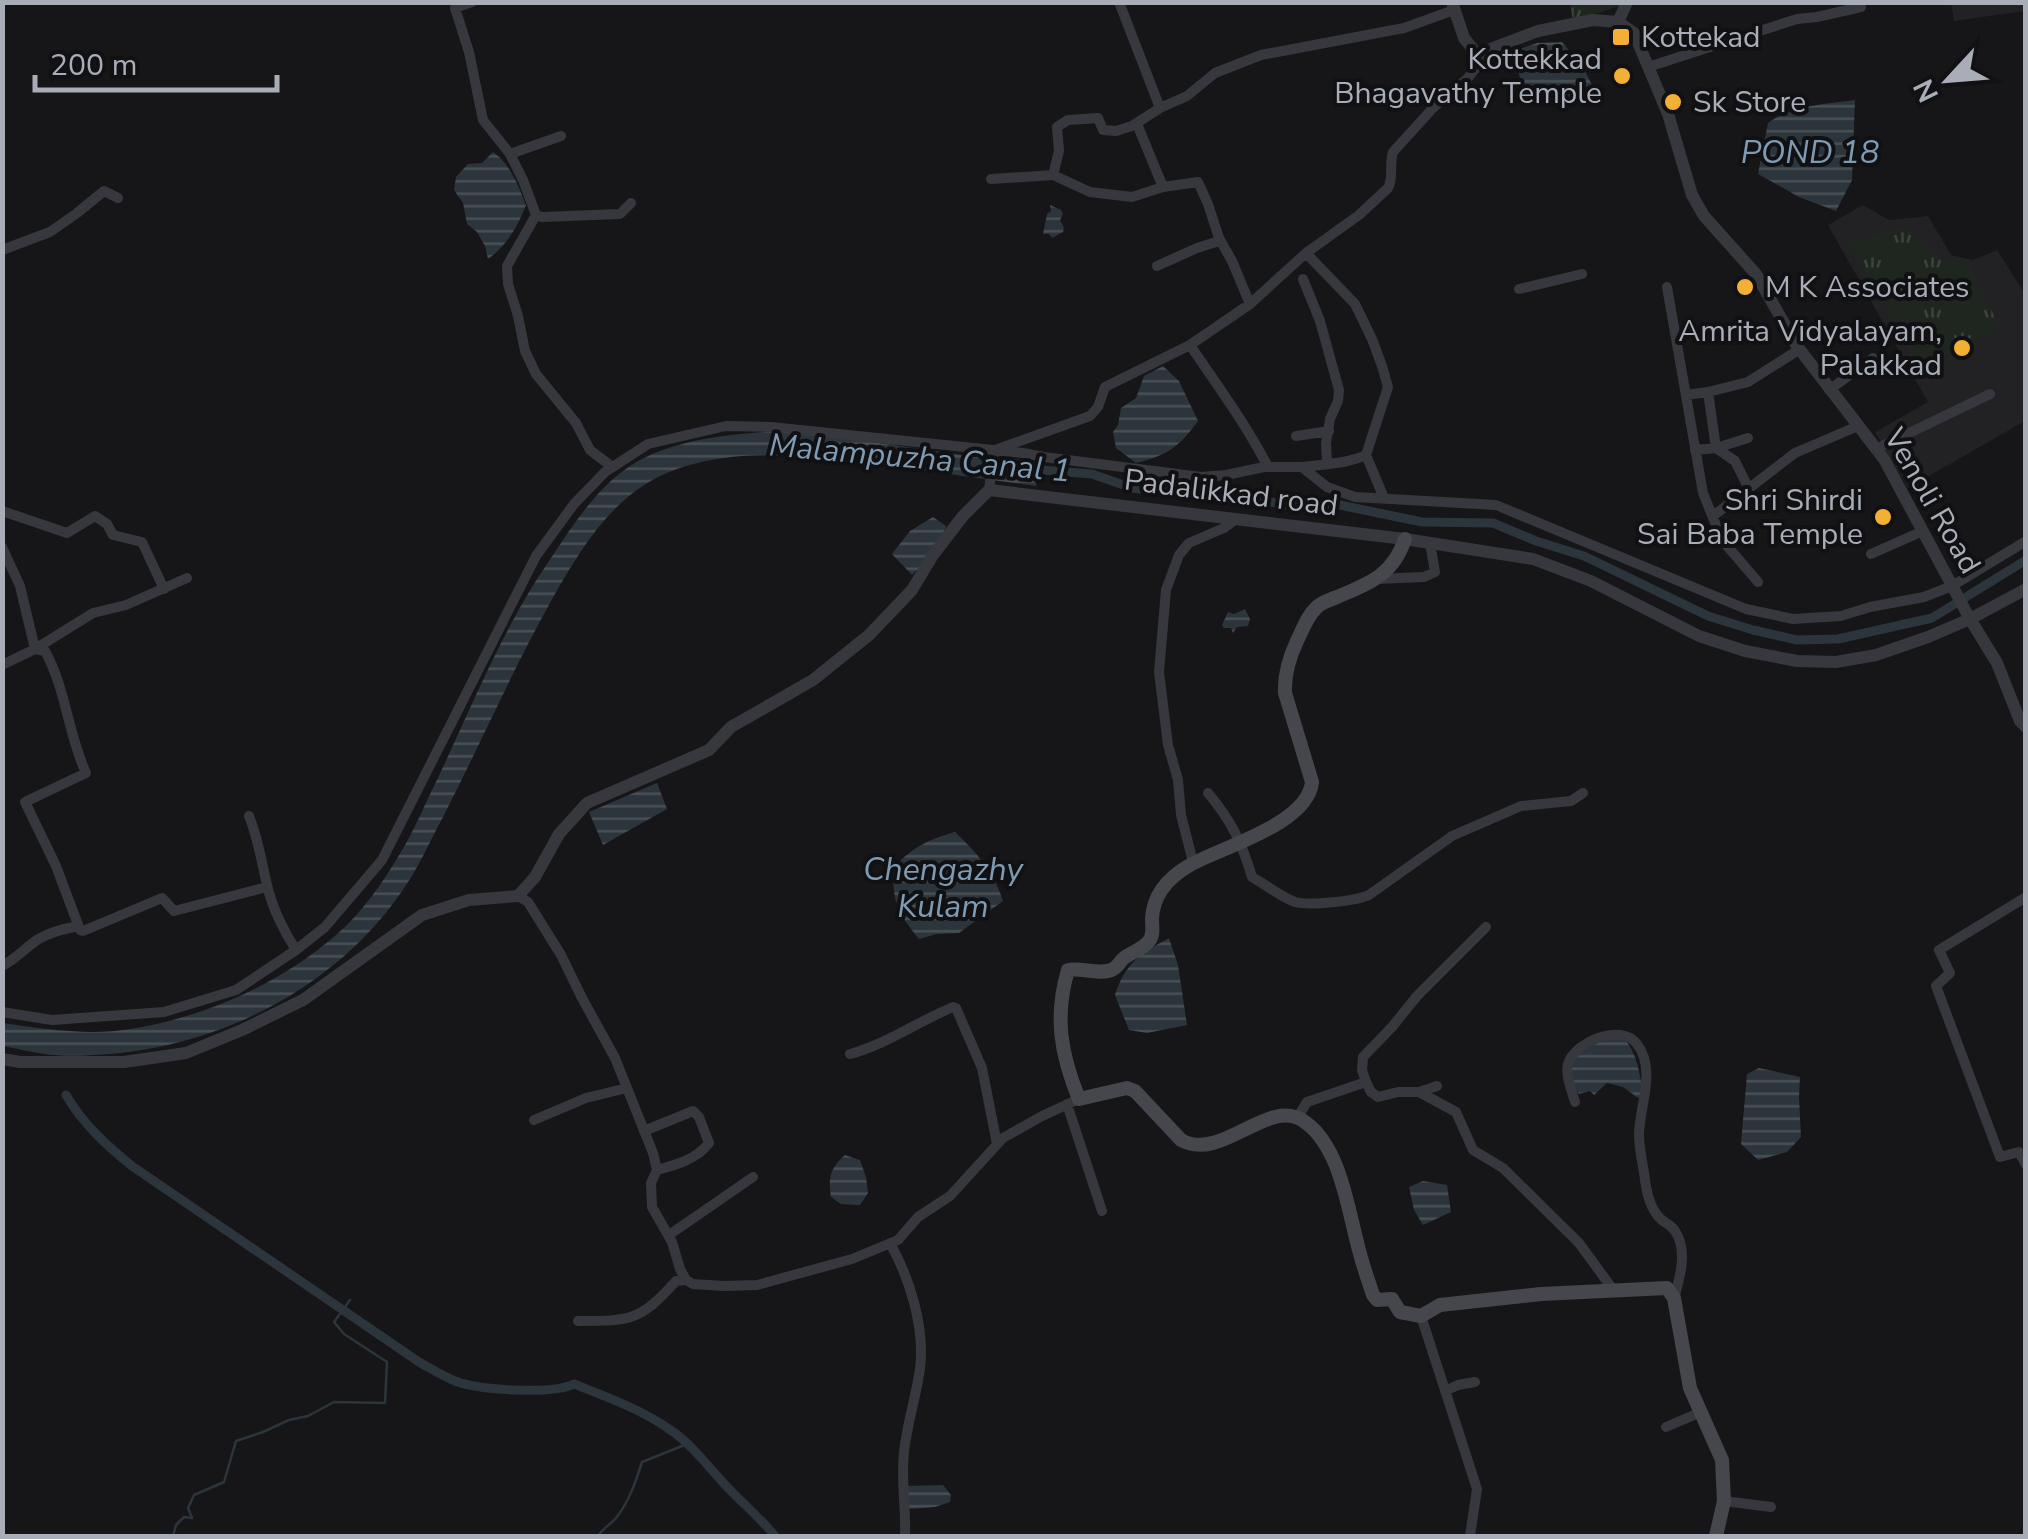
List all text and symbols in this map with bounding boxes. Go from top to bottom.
place label: Kottekad [1641,17,1761,58]
marker: Kottekad [1610,26,1632,48]
scale bar [35,30,278,92]
north arrow [1898,30,1998,130]
place label: Kottekkad Bhagavathy Temple [1334,39,1602,114]
text: 200 m [50,45,137,86]
marker: Kottekkad Bhagavathy Temple [1611,65,1633,87]
text: N [1905,73,1948,108]
place label: Sk Store [1693,82,1806,123]
marker: Sk Store [1662,91,1684,113]
water label: POND 18 [1741,131,1879,174]
place label: M K Associates [1765,267,1970,308]
marker: M K Associates [1734,276,1756,298]
place label: Amrita Vidyalayam, Palakkad [1678,311,1942,386]
marker: Amrita Vidyalayam, Palakkad [1951,337,1973,359]
street label: Venoli Road [1873,420,1990,581]
water label: Malampuzha Canal 1 [767,423,1073,493]
street label: Padalikkad road [1122,460,1340,526]
place label: Shri Shirdi Sai Baba Temple [1637,480,1863,555]
marker: Shri Shirdi Sai Baba Temple [1872,506,1894,528]
water label: Chengazhy Kulam [863,848,1025,928]

